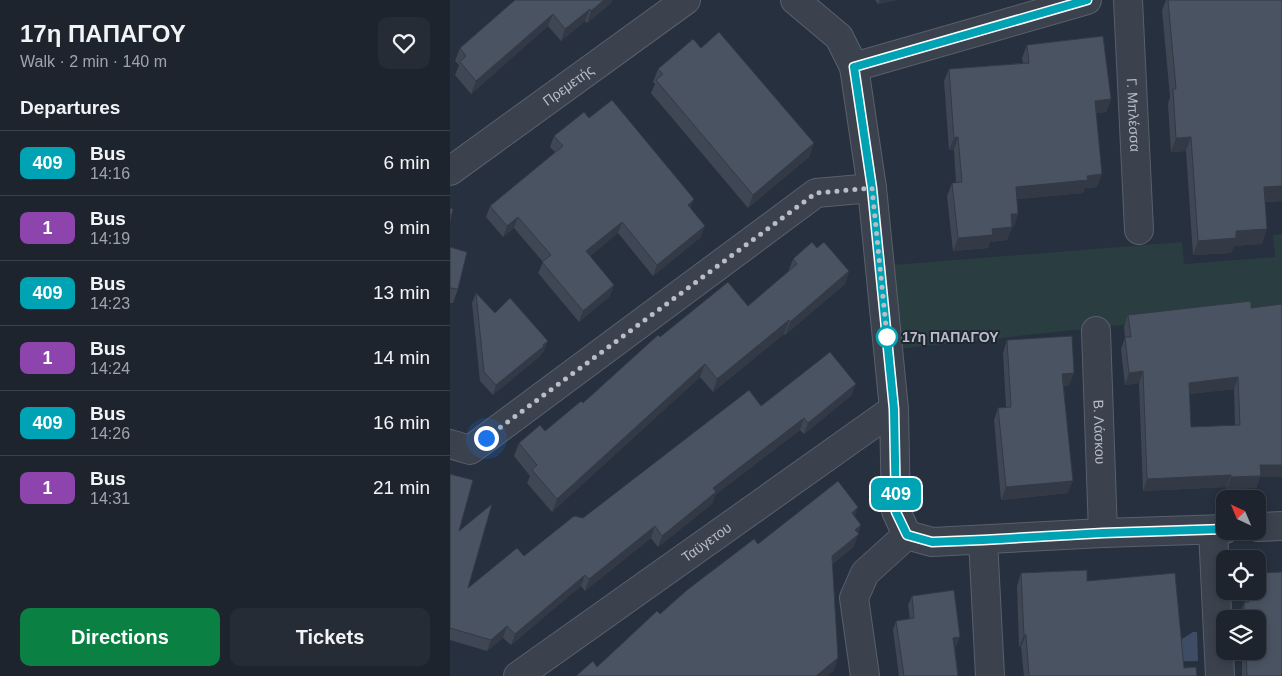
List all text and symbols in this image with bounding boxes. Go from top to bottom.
button: heart [378,17,430,69]
text: 17η ΠΑΠΑΓΟΥ [20,20,186,47]
text: Walk · 2 min · 140 m [20,53,167,70]
street label: Πρεμετής [540,61,597,109]
street label: Γ. Μπλέσσα [1124,78,1143,152]
text: Departures [20,97,120,118]
text: Bus [90,143,126,164]
text: 6 min [384,152,430,173]
text: 409 [32,153,63,173]
text: 14:16 [90,165,130,182]
text: Bus [90,208,126,229]
text: 9 min [384,217,430,238]
text: 1 [42,218,53,238]
text: 14:19 [90,230,130,247]
text: Bus [90,273,126,294]
text: 13 min [373,282,430,303]
text: 409 [32,283,63,303]
text: 14:23 [90,295,130,312]
marker: 17η ΠΑΠΑΓΟΥ [876,326,898,348]
place label: 17η ΠΑΠΑΓΟΥ [902,329,999,345]
text: Bus [90,338,126,359]
text: 14 min [373,347,430,368]
text: 1 [42,348,53,368]
text: 14:24 [90,360,130,377]
street label: Β. Λάσκου [1090,399,1109,465]
text: Bus [90,403,126,424]
text: 16 min [373,412,430,433]
text: 409 [32,413,63,433]
text: 14:26 [90,425,130,442]
your location [474,426,499,451]
text: Bus [90,468,126,489]
text: 21 min [373,477,430,498]
text: 1 [42,478,53,498]
line badge: 409 [867,478,925,510]
text: 409 [881,484,911,504]
text: 14:31 [90,490,130,507]
north arrow [1216,490,1266,540]
map controls [1216,490,1266,660]
street label: Ταϋγετου [679,519,734,565]
button: locate [1216,550,1266,600]
button: Directions [20,608,220,666]
button: Tickets [230,608,430,666]
button: layers [1216,610,1266,660]

